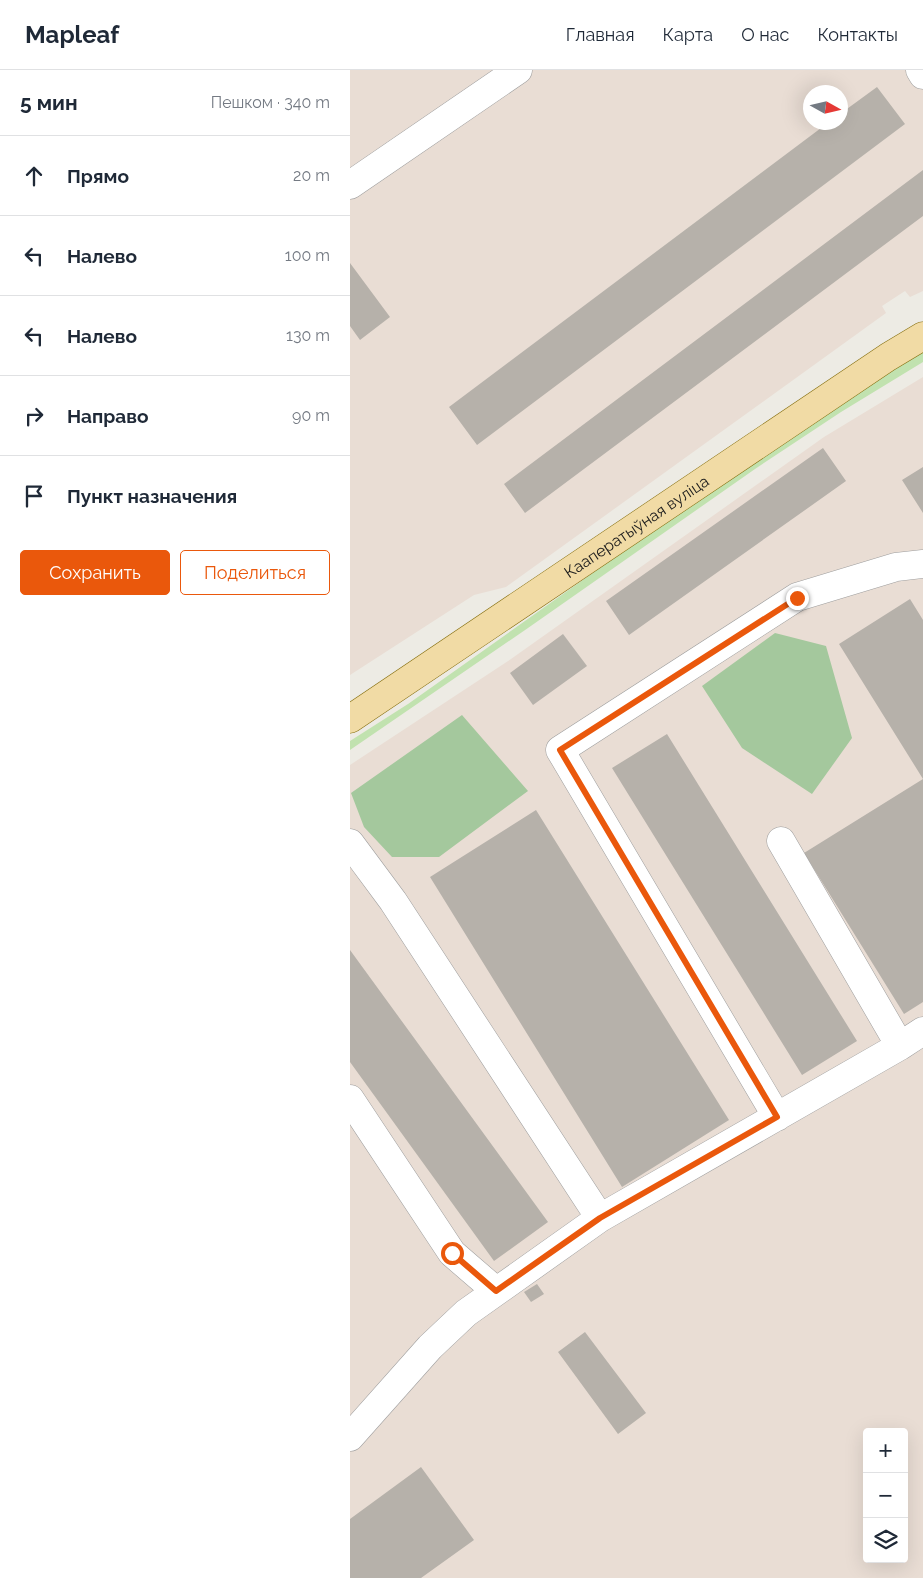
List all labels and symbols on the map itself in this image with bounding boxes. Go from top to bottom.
north arrow [803,85,848,130]
street label: Кааператыўная вуліца [560,471,712,582]
route end [786,587,809,610]
route start [441,1242,464,1265]

